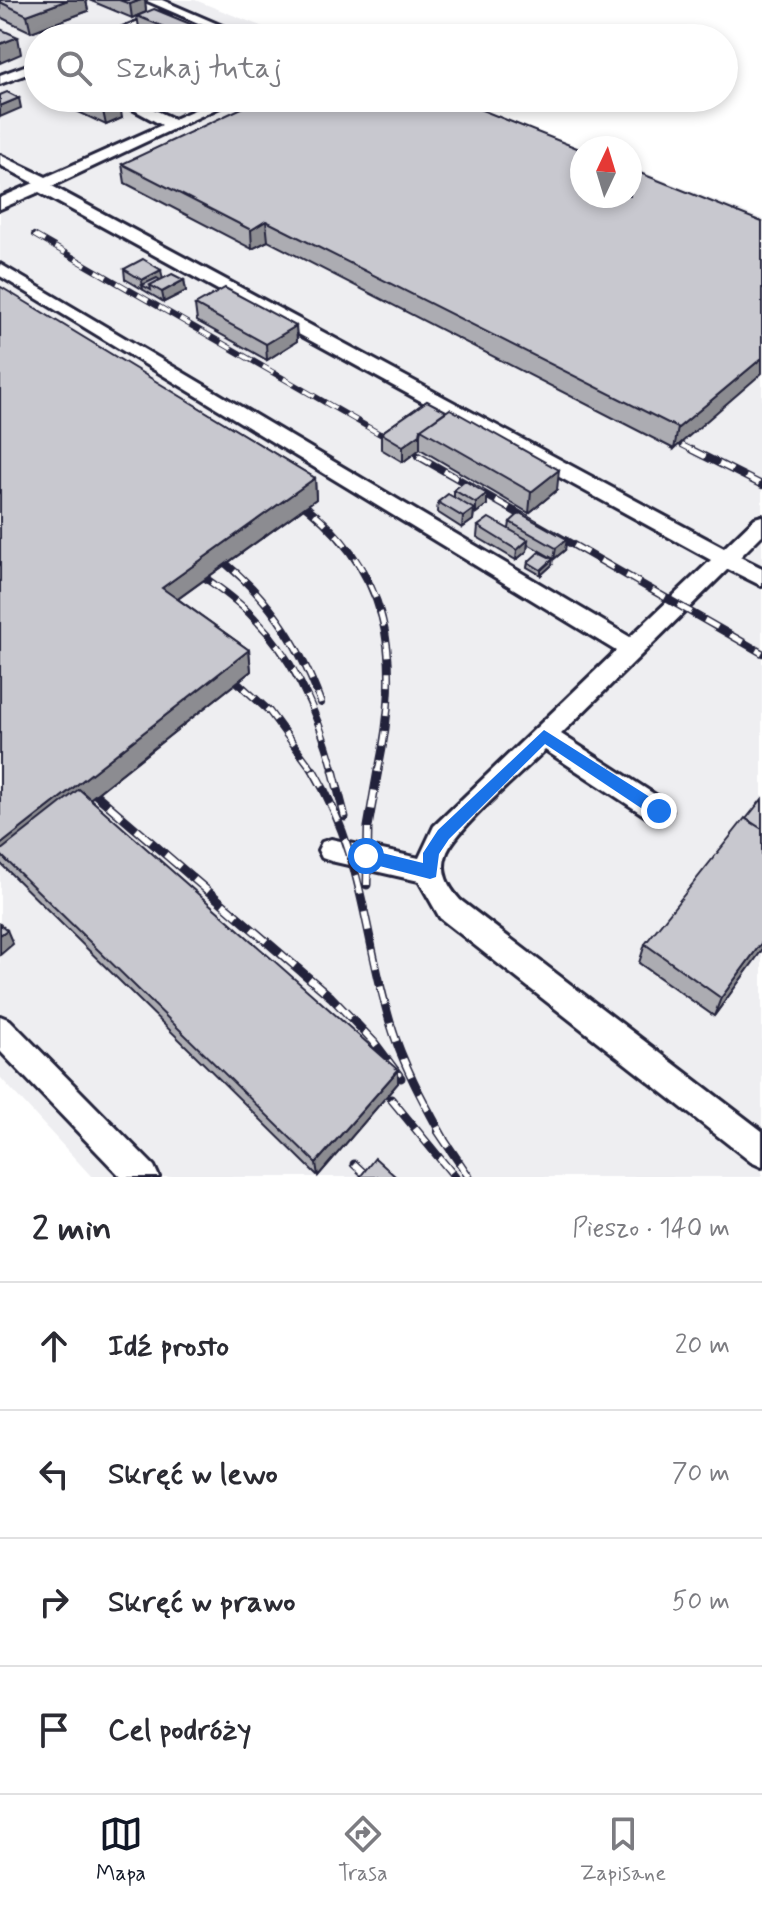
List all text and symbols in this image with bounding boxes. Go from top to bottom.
search box [24,24,738,112]
icon: search [52,46,96,90]
text: Szukaj tutaj [116,49,282,88]
north arrow [570,136,642,208]
route end [641,793,677,829]
route start [348,838,384,874]
text: 2 min [32,1207,112,1252]
text: Pieszo · 140 m [572,1212,730,1246]
icon: ahead [32,1324,76,1368]
text: Idź prosto [108,1327,229,1366]
text: 20 m [675,1329,730,1363]
icon: left [32,1452,76,1496]
text: Skręć w lewo [108,1455,278,1494]
text: 70 m [672,1457,730,1491]
icon: right [32,1580,76,1624]
text: Skręć w prawo [108,1583,295,1622]
text: 50 m [672,1585,730,1619]
icon: arrive [32,1708,76,1752]
text: Cel podróży [108,1711,252,1750]
tab: Mapa [96,1812,146,1888]
tab: Trasa [338,1812,388,1888]
tab: Zapisane [580,1812,666,1888]

